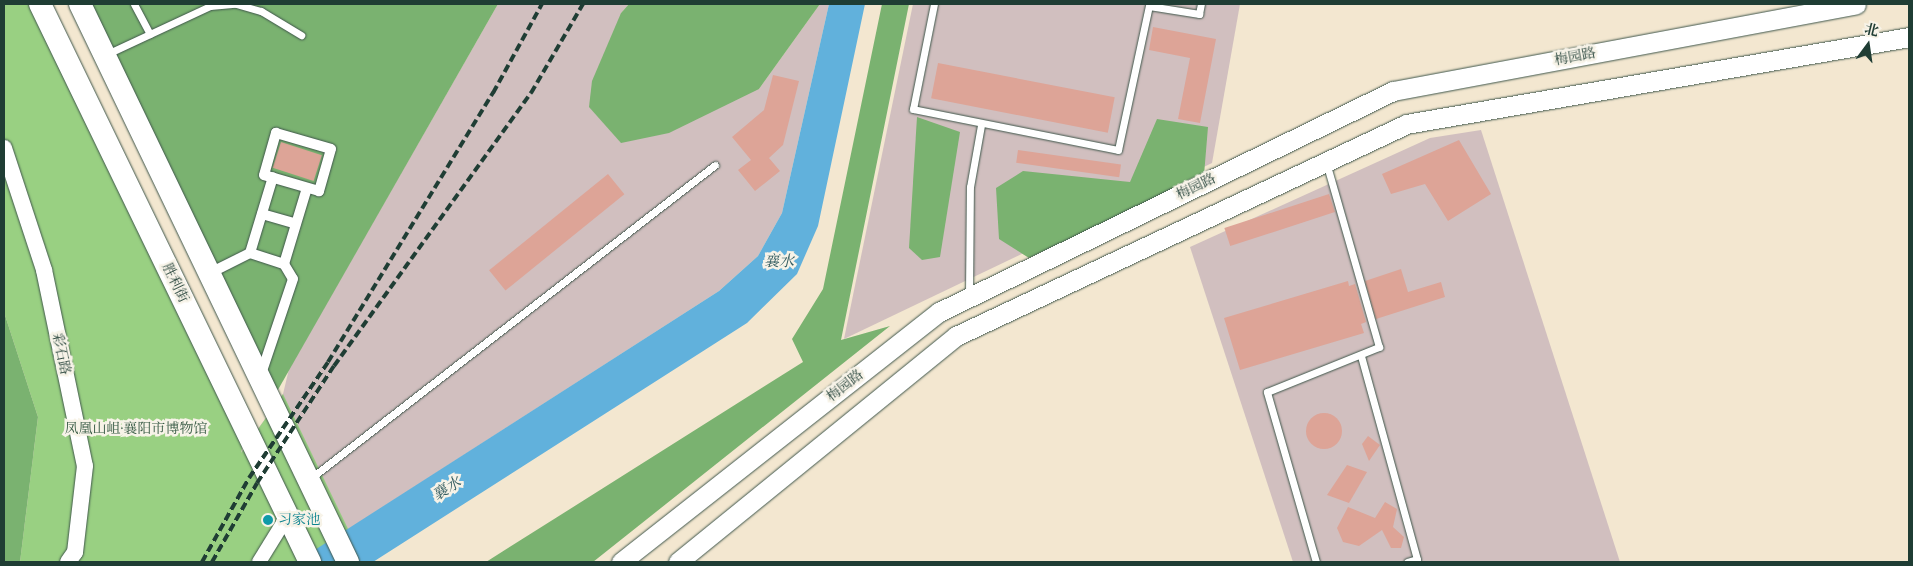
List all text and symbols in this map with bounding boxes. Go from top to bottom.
north arrow [1843,20,1893,70]
text: 北 [1863,20,1881,40]
street label: 梅园路 [1553,45,1597,69]
street label: 梅园路 [1173,170,1219,204]
water label: 襄水 [764,253,794,271]
street label: 胜利街 [158,260,192,306]
street label: 彩石路 [48,332,74,376]
street label: 梅园路 [823,366,867,406]
park label: 凤凰山岨·襄阳市博物馆 [65,421,207,437]
water label: 襄水 [430,473,464,505]
place label: 习家池 [278,512,320,528]
marker: 习家池 [262,514,274,526]

